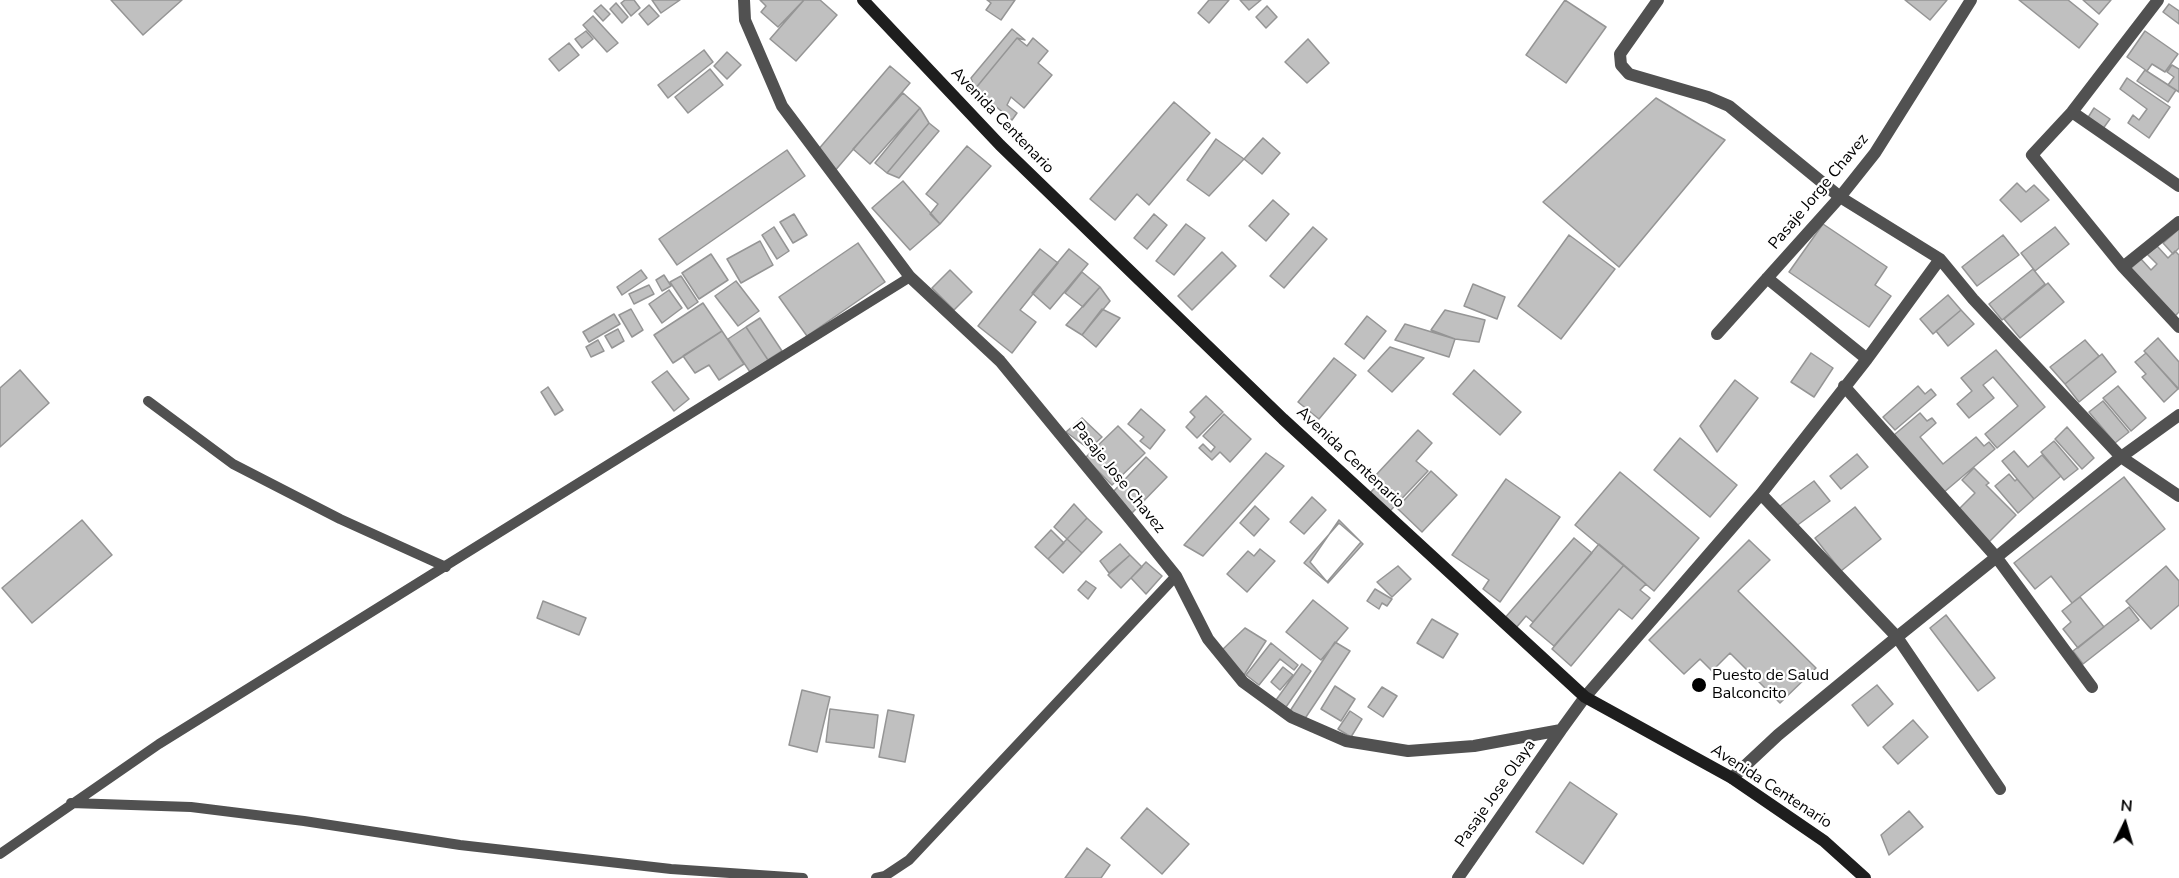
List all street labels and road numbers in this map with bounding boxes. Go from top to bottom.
street label: Avenida Centenario [946,64,1058,178]
street label: Pasaje Jorge Chavez [1765,130,1873,254]
street label: Avenida Centenario [1292,403,1408,513]
street label: Pasaje Jose Chavez [1067,419,1169,537]
street label: Pasaje Jose Olaya [1452,736,1540,852]
street label: Avenida Centenario [1707,741,1835,833]

